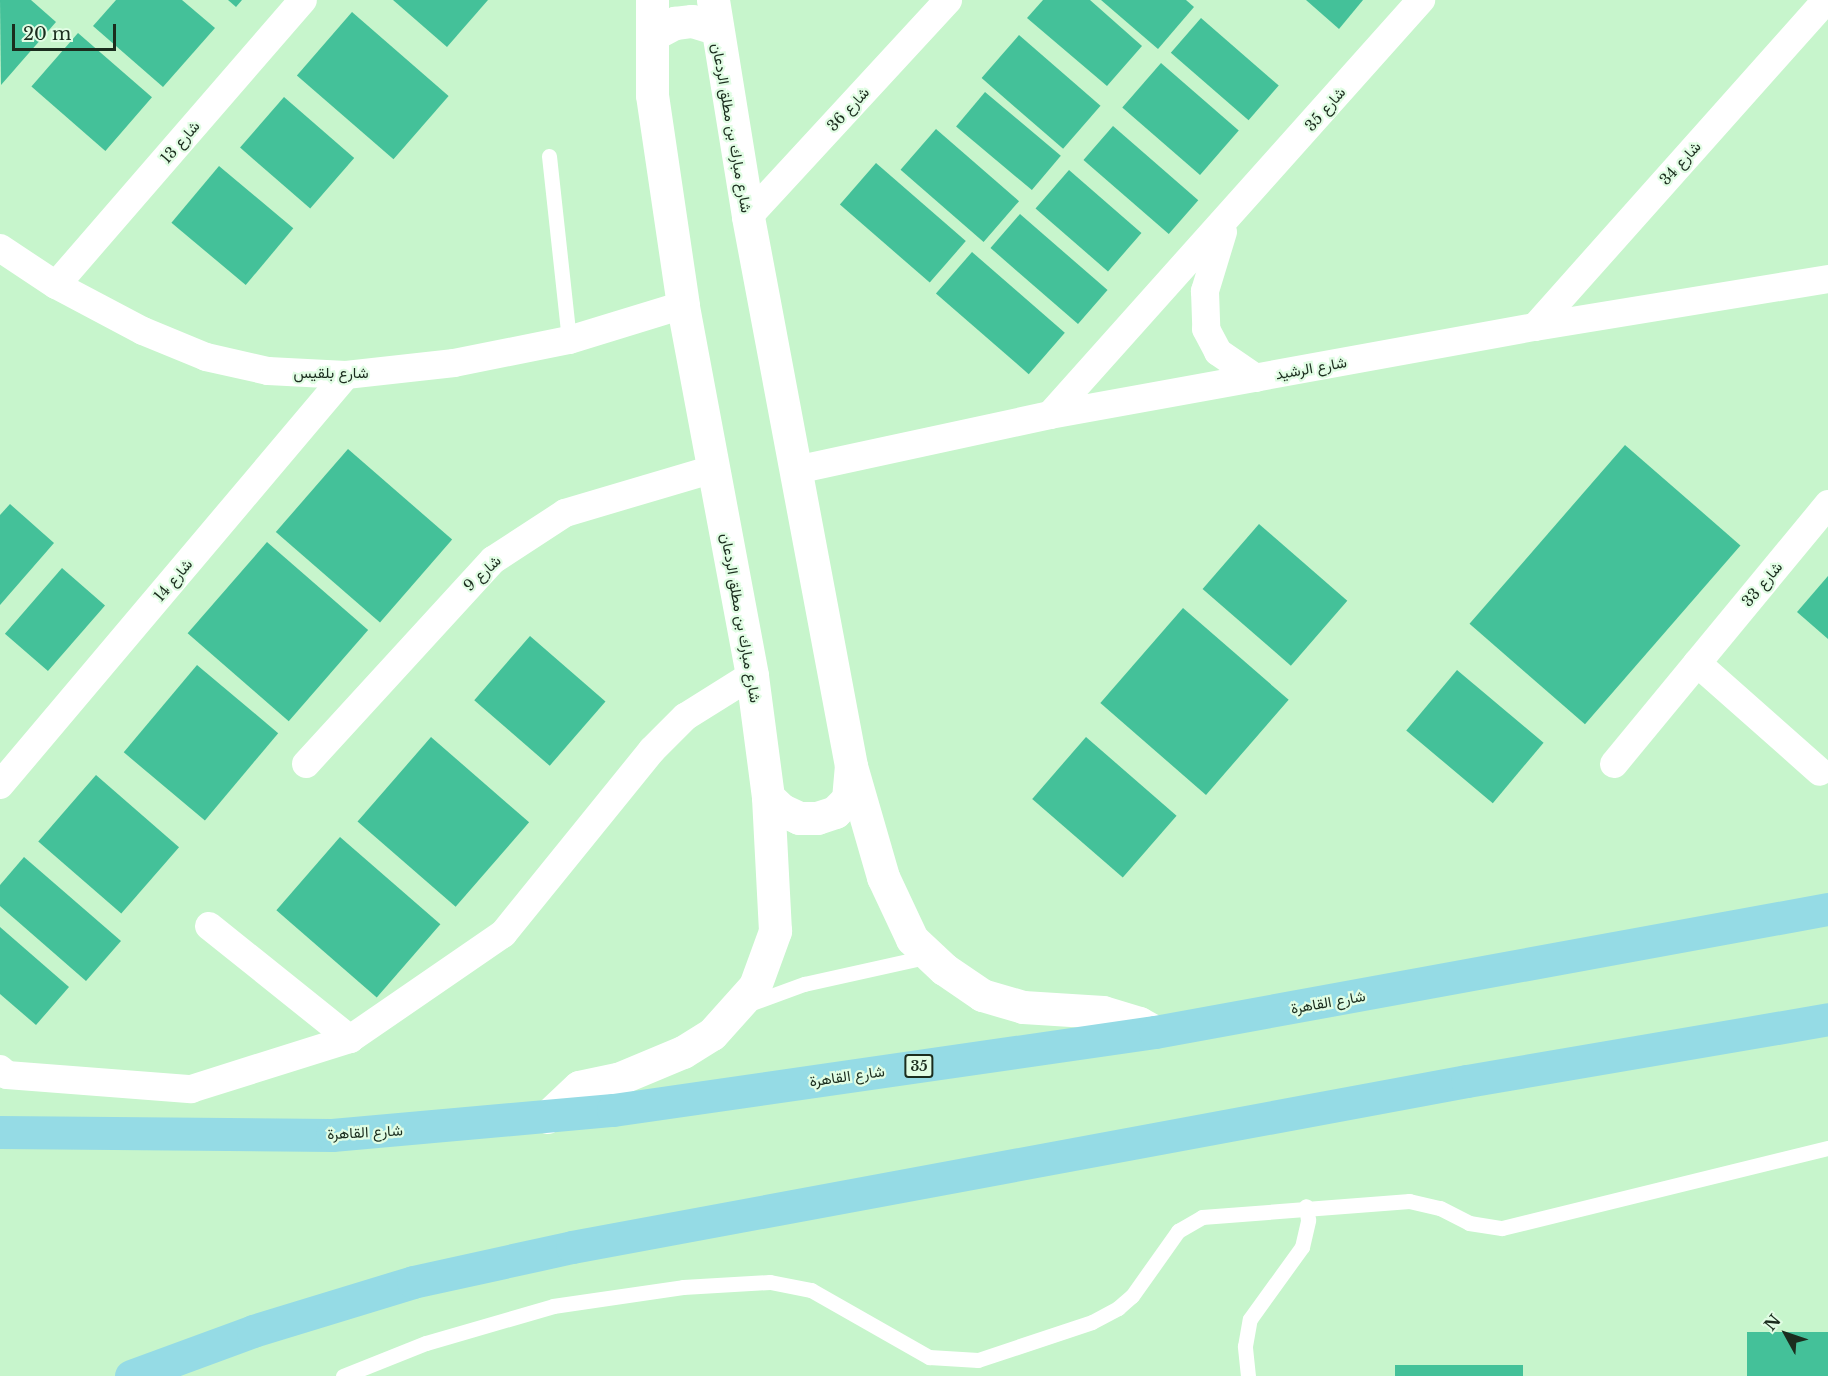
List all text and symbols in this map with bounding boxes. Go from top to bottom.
scale bar [15,12,118,50]
text: 20 m [23,23,71,45]
street label: شارع مبارك بن مطلق الردعان [708,42,756,214]
street label: شارع 36 [823,83,873,135]
street label: شارع 35 [1301,83,1349,135]
street label: شارع 13 [157,117,203,167]
street label: شارع 34 [1656,137,1704,189]
street label: شارع الرشيد [1274,353,1348,383]
street label: شارع بلقيس [293,364,369,382]
street label: شارع مبارك بن مطلق الردعان [717,532,765,704]
street label: شارع 9 [460,551,504,595]
street label: شارع 14 [150,555,196,605]
street label: شارع 33 [1738,558,1786,610]
street label: شارع القاهرة [1289,987,1367,1017]
road number: 35 [904,1055,934,1077]
street label: شارع القاهرة [808,1062,886,1090]
street label: شارع القاهرة [327,1121,403,1143]
north arrow [1756,1304,1816,1364]
text: N [1760,1310,1785,1335]

